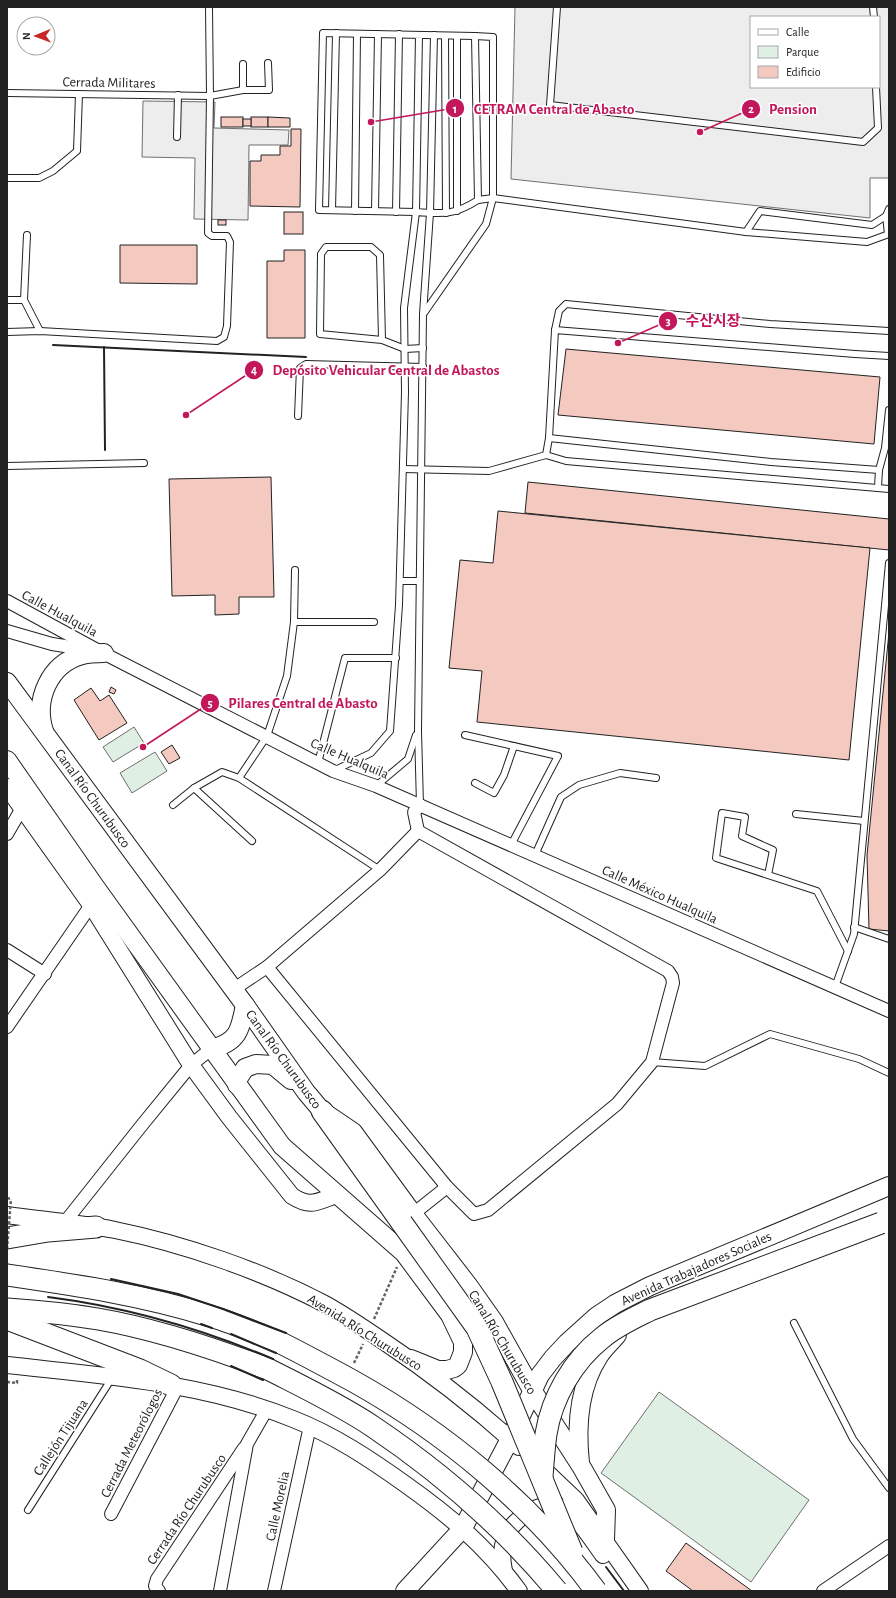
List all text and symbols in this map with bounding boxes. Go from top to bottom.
north arrow [16,16,56,56]
legend [750,16,880,88]
text: Calle [786,26,809,38]
text: N [21,32,32,40]
text: Parque [786,46,819,58]
text: Edificio [786,66,821,78]
street label: Cerrada Militares [62,75,156,91]
callout: CETRAM Central de Abasto [445,95,642,122]
callout: Pension [741,96,825,123]
text: CETRAM Central de Abasto [474,102,634,117]
text: Pension [769,102,817,117]
text: 1 [453,103,457,115]
text: 2 [748,103,754,115]
callout: 수산시장 [658,307,749,334]
text: 수산시장 [685,313,741,329]
text: 3 [665,315,671,327]
callout: Depósito Vehicular Central de Abastos [244,356,507,383]
text: Depósito Vehicular Central de Abastos [273,363,500,378]
text: 4 [251,364,257,376]
street label: Calle Hualquila [19,588,100,640]
callout: Pilares Central de Abasto [200,689,386,716]
text: Pilares Central de Abasto [228,696,378,711]
text: 5 [207,697,213,709]
street label: Calle Hualquila [308,736,391,782]
street label: Canal Río Churubusco [52,747,133,851]
street label: Calle México Hualquila [600,863,720,927]
street label: Canal Río Churubusco [243,1008,324,1112]
street label: Avenida Trabajadores Sociales [619,1229,774,1309]
street label: Canal Río Churubusco [466,1288,539,1397]
street label: Avenida Río Churubusco [305,1292,424,1374]
street label: Cerrada Meteorólogos [98,1387,165,1500]
street label: Callejón Tijuana [31,1396,91,1478]
street label: Cerrada Río Churubusco [145,1452,229,1567]
street label: Calle Morelia [264,1469,292,1542]

